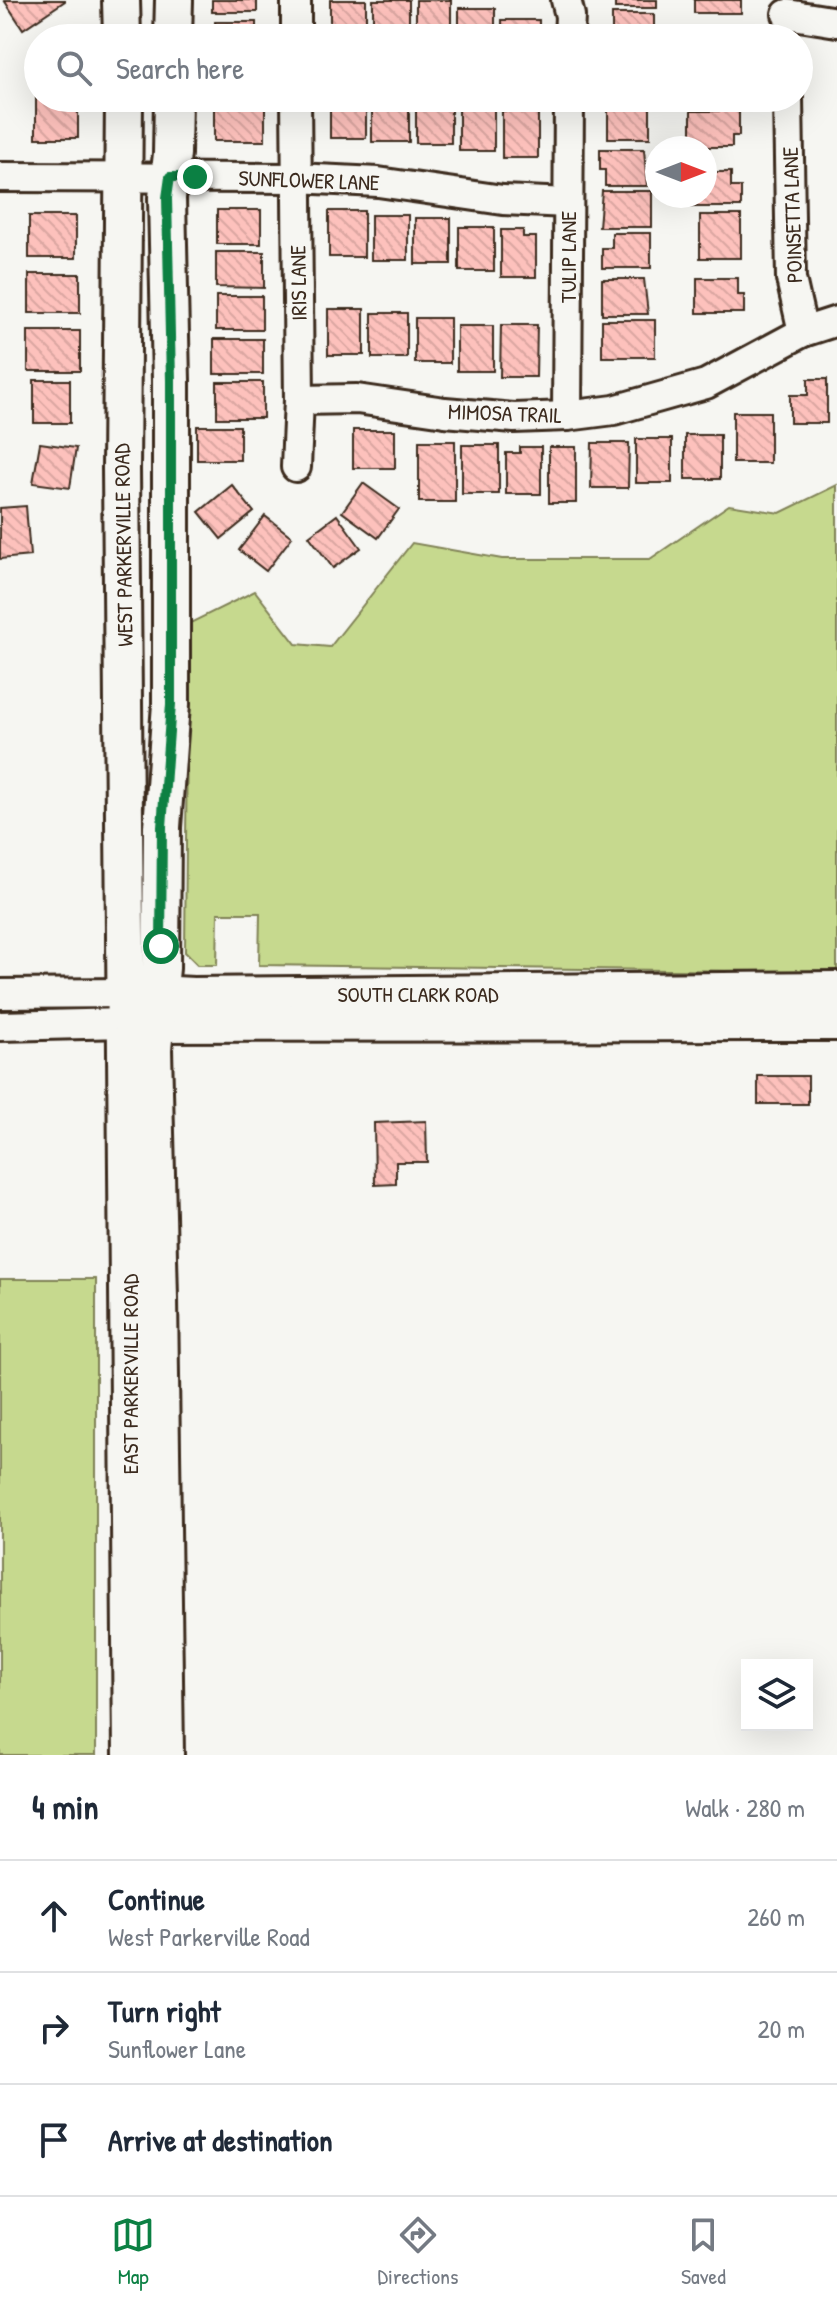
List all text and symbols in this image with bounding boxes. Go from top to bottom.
search box [24,24,813,112]
icon: search [52,46,96,90]
text: Search here [116,48,244,88]
north arrow [645,136,717,208]
street label: POINSETTA LANE [775,146,809,284]
route end [177,159,213,195]
street label: SUNFLOWER LANE [238,163,380,197]
street label: TULIP LANE [553,211,583,303]
street label: IRIS LANE [282,245,314,321]
street label: MIMOSA TRAIL [448,396,562,430]
street label: WEST PARKERVILLE ROAD [106,443,140,647]
route start [143,928,179,964]
street label: SOUTH CLARK ROAD [337,979,499,1009]
street label: EAST PARKERVILLE ROAD [115,1273,145,1474]
map controls [741,1659,813,1731]
button: layers [741,1659,813,1731]
text: 4 min [32,1784,99,1830]
text: Walk · 280 m [685,1790,805,1825]
text: Continue [108,1879,205,1919]
icon: ahead [32,1894,76,1938]
text: 260 m [747,1899,805,1934]
text: West Parkerville Road [108,1919,310,1954]
text: Turn right [108,1991,221,2031]
icon: right [32,2006,76,2050]
text: 20 m [758,2011,805,2046]
text: Sunflower Lane [108,2031,246,2066]
icon: arrive [32,2118,76,2162]
text: Arrive at destination [108,2120,333,2160]
tab: Map [111,2213,155,2291]
tab: Directions [378,2213,459,2291]
tab: Saved [681,2213,726,2291]

